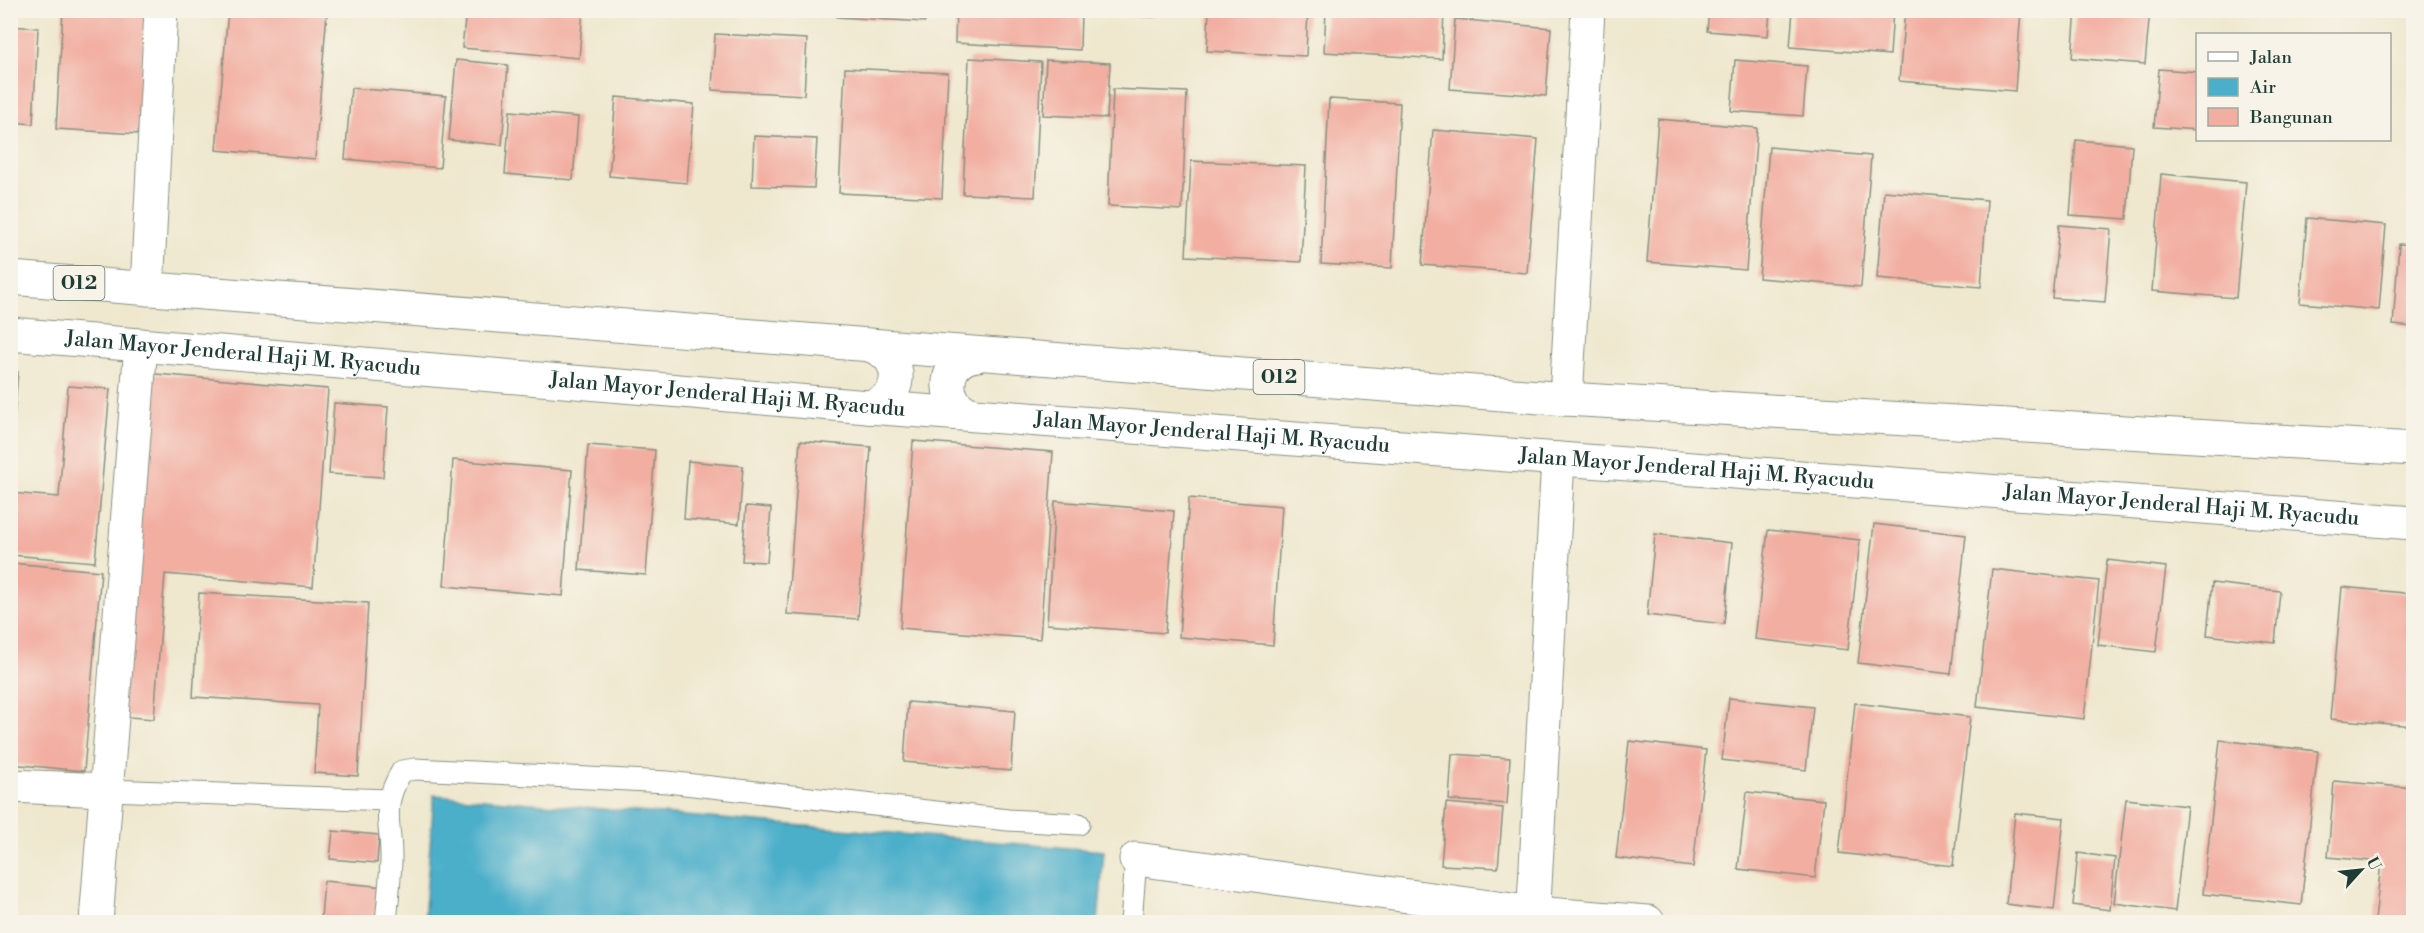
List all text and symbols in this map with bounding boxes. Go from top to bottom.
legend [2196,33,2391,141]
text: Jalan [2249,46,2292,69]
text: Air [2249,76,2276,99]
text: Bangunan [2249,106,2333,129]
road number: 012 [54,266,104,300]
street label: Jalan Mayor Jenderal Haji M. Ryacudu [63,326,422,382]
road number: 012 [1254,360,1304,394]
street label: Jalan Mayor Jenderal Haji M. Ryacudu [547,367,906,423]
street label: Jalan Mayor Jenderal Haji M. Ryacudu [1032,406,1391,459]
street label: Jalan Mayor Jenderal Haji M. Ryacudu [1517,443,1876,495]
street label: Jalan Mayor Jenderal Haji M. Ryacudu [2001,479,2360,532]
north arrow [2331,840,2391,900]
text: U [2362,854,2385,874]

